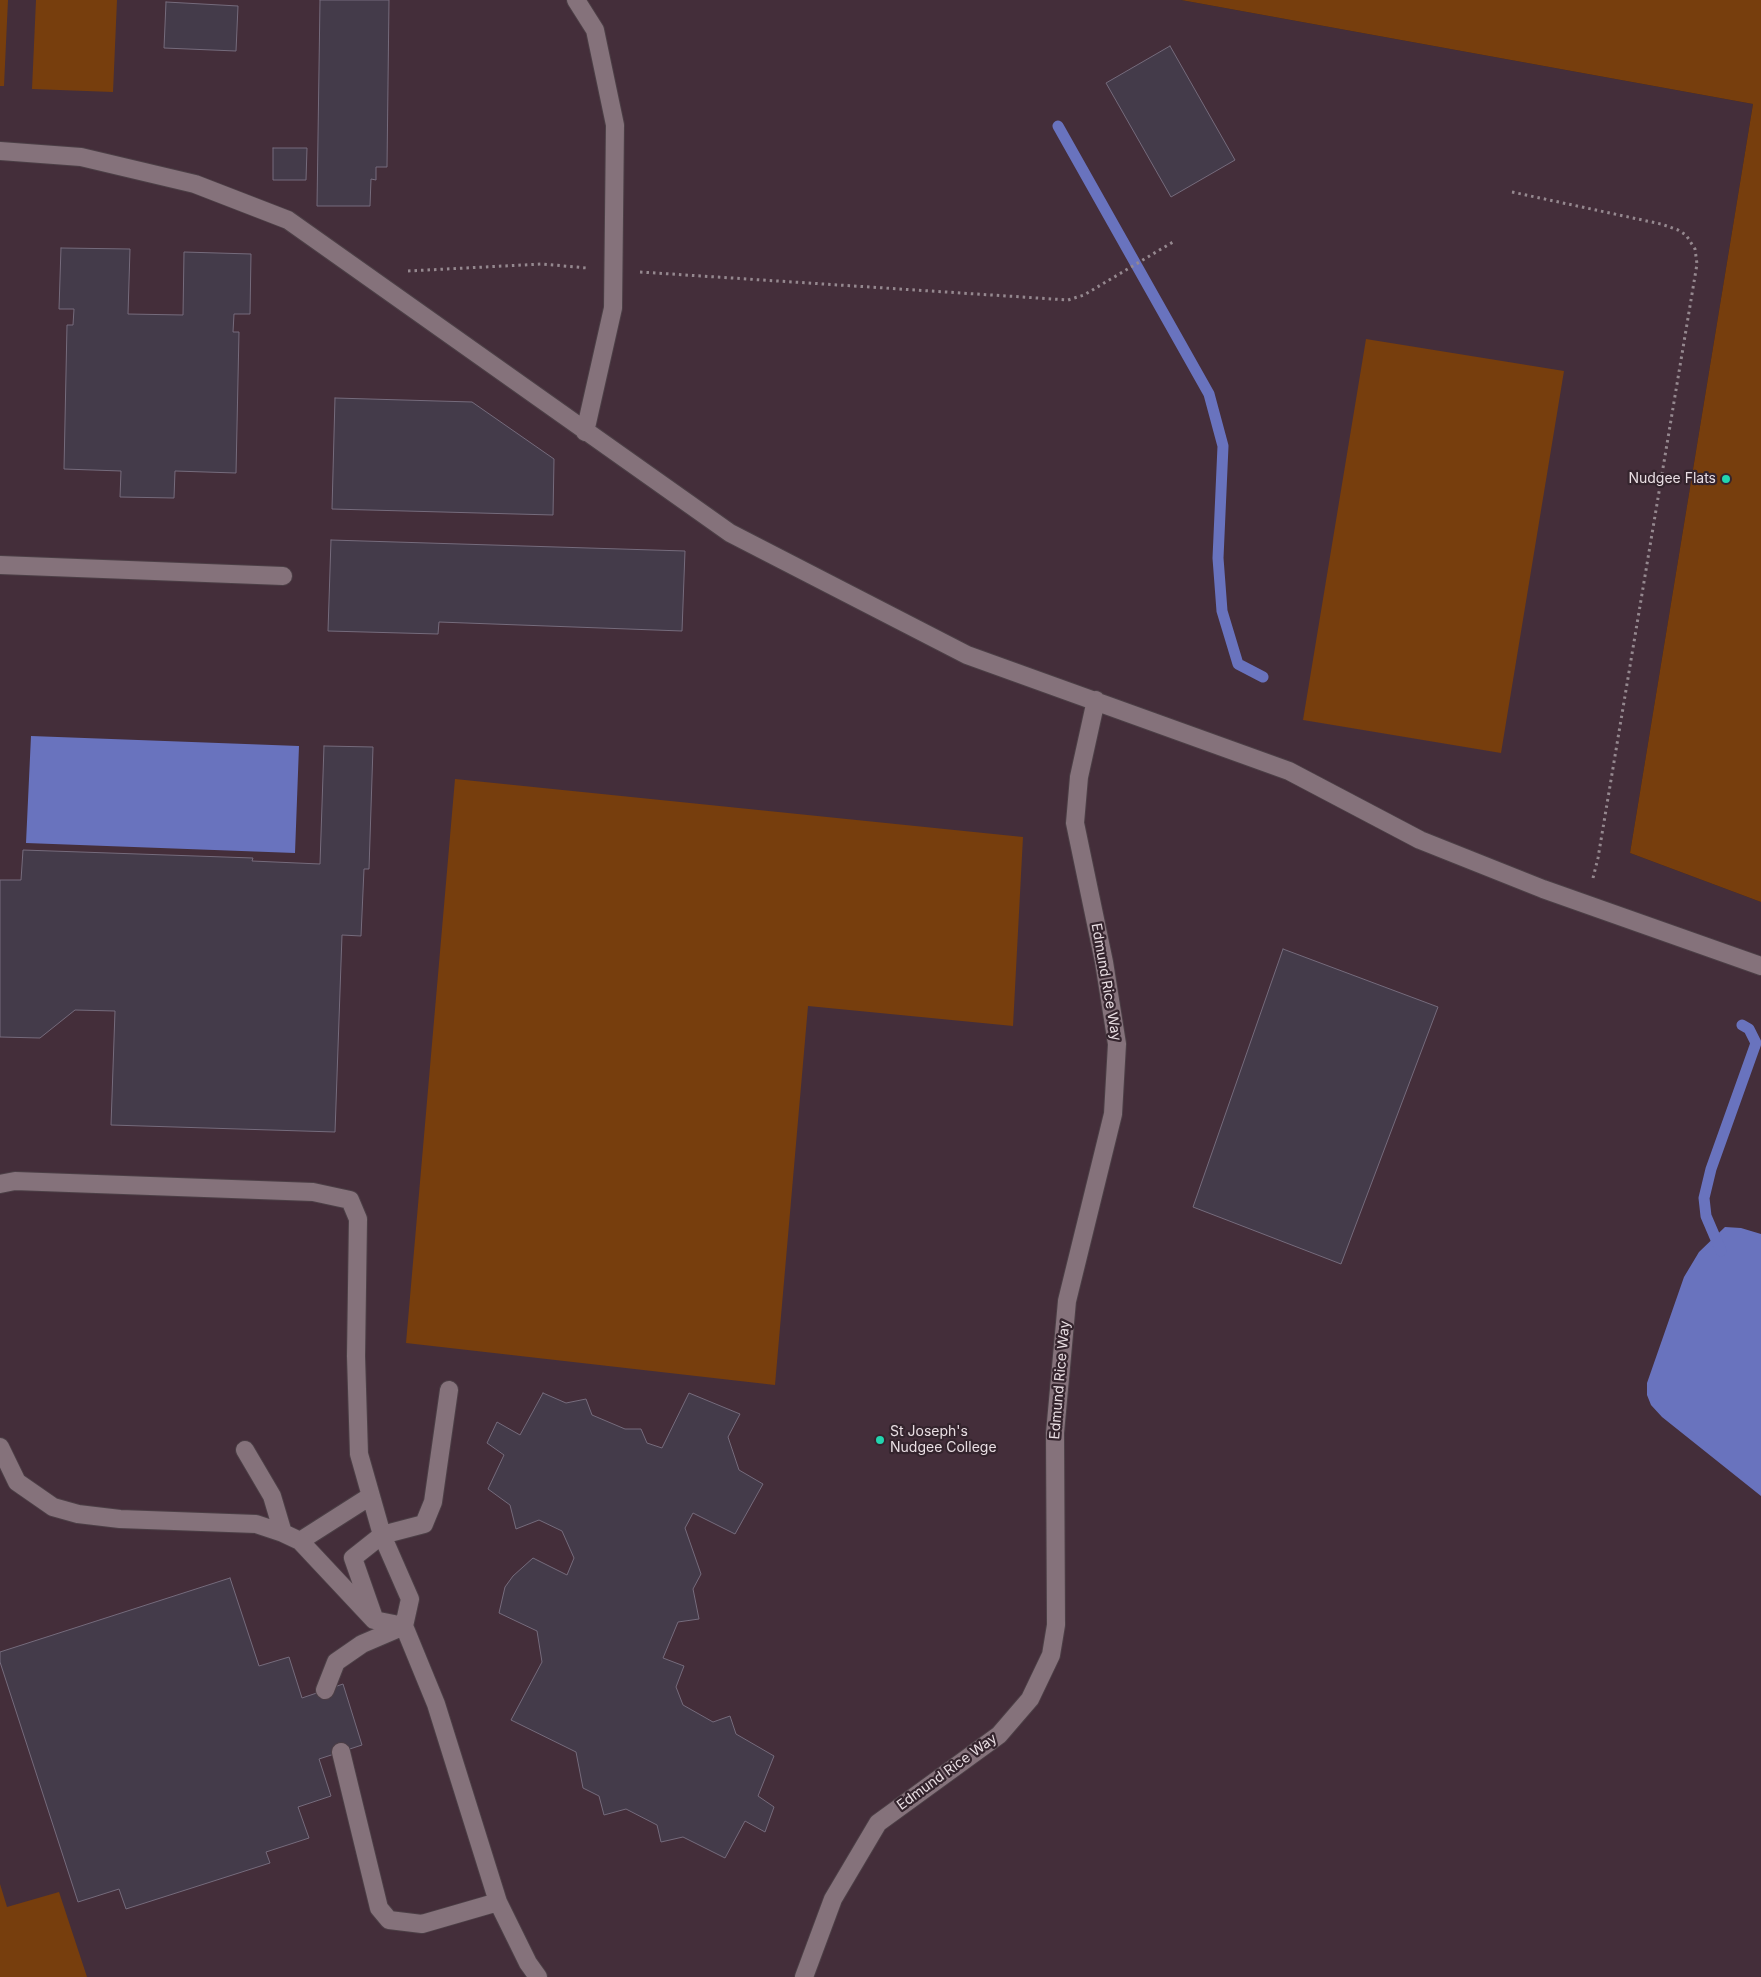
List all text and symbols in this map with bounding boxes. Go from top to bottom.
place label: Nudgee Flats [1628,471,1716,487]
marker: Nudgee Flats [1720,473,1732,485]
street label: Edmund Rice Way [1087,922,1125,1042]
street label: Edmund Rice Way [1046,1320,1074,1440]
place label: St Joseph's Nudgee College [890,1424,997,1456]
marker: St Joseph's Nudgee College [874,1434,886,1446]
street label: Edmund Rice Way [894,1730,1000,1814]

